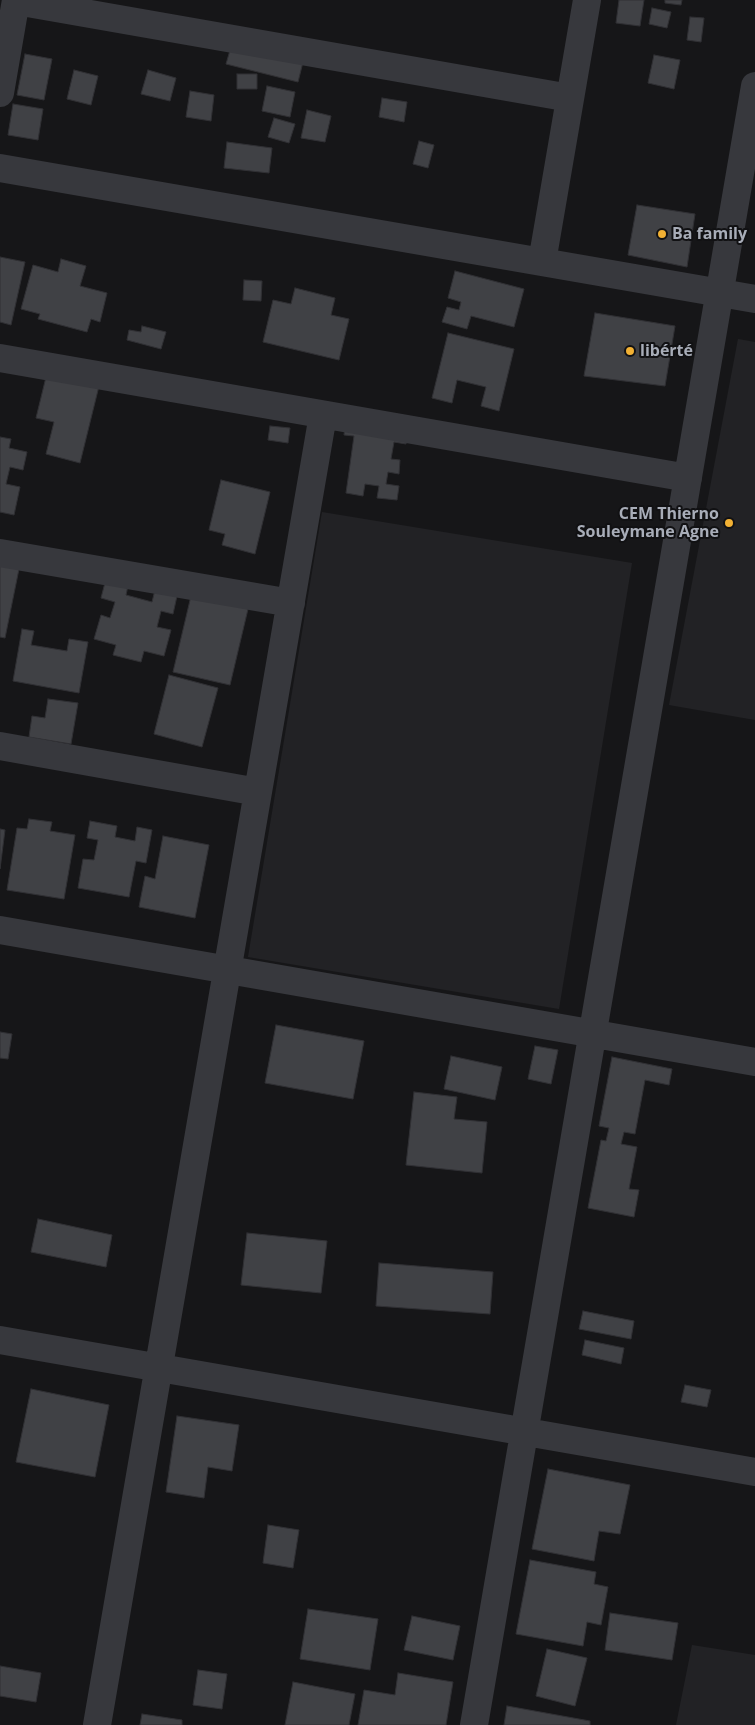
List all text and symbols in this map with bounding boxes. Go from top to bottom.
place label: Ba family [672,224,747,244]
marker: Ba family [656,228,668,240]
place label: libérté [640,341,693,361]
marker: libérté [624,345,636,357]
place label: CEM Thierno Souleymane Agne [577,504,719,542]
marker: CEM Thierno Souleymane Agne [723,517,735,529]

